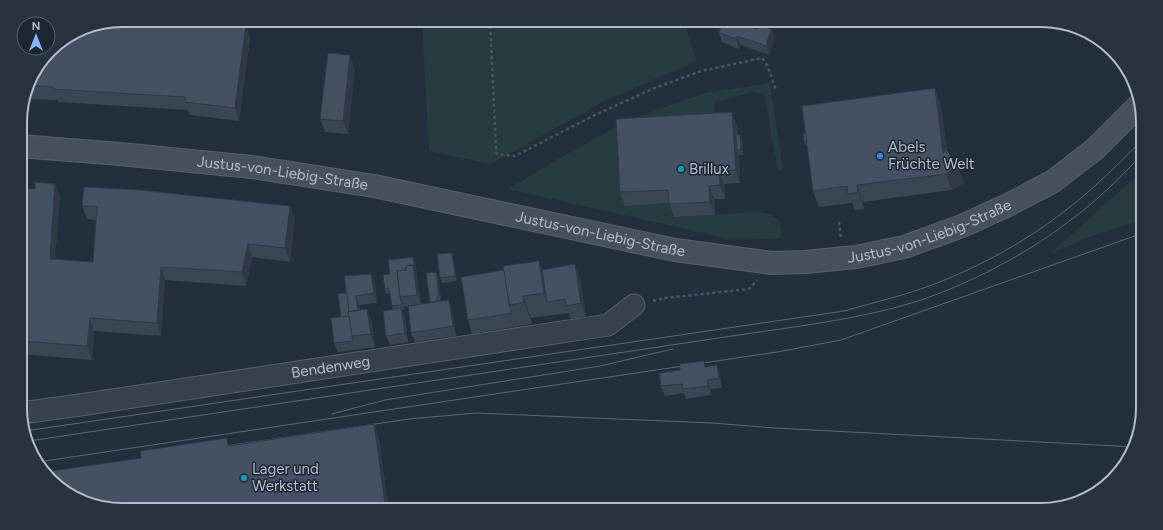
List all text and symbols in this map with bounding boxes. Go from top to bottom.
north arrow [16,16,56,56]
text: N [32,20,40,33]
place label: Abels Früchte Welt [888,138,975,173]
marker: Abels Früchte Welt [875,151,885,161]
street label: Justus-von-Liebig-Straße [196,153,369,194]
place label: Brillux [689,160,729,178]
marker: Brillux [676,164,686,174]
street label: Justus-von-Liebig-Straße [847,196,1014,267]
street label: Justus-von-Liebig-Straße [514,207,686,260]
street label: Bendenweg [290,352,371,382]
place label: Lager und Werkstatt [252,460,319,495]
marker: Lager und Werkstatt [239,473,249,483]

